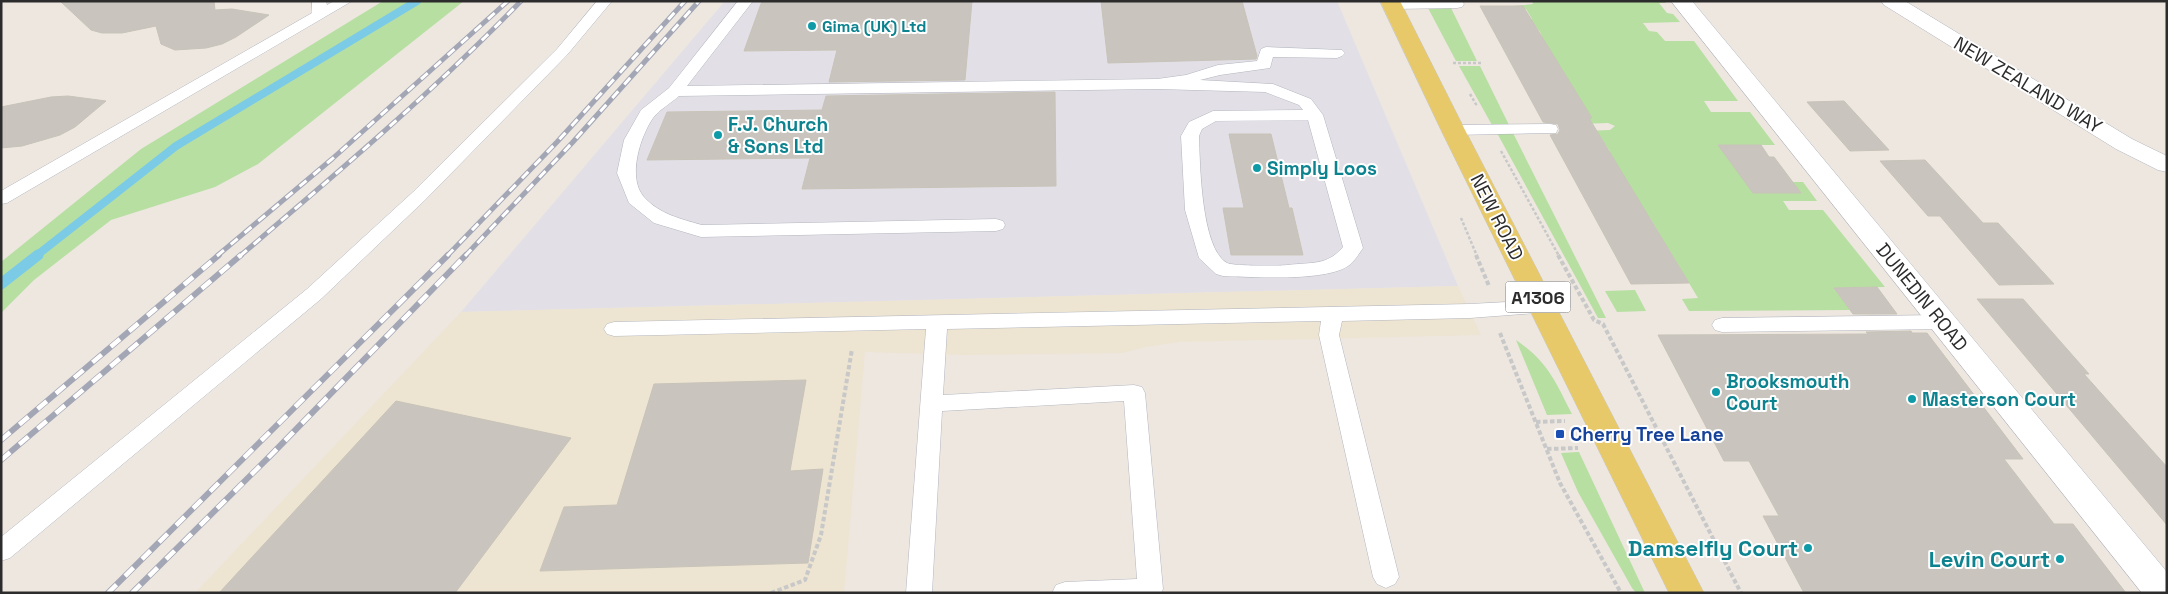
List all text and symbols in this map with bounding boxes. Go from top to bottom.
place label: Gima (UK) Ltd [822,16,926,37]
marker: Gima (UK) Ltd [806,20,818,32]
street label: NEW ZEALAND WAY [1949,31,2107,139]
place label: F.J. Church & Sons Ltd [728,112,828,159]
marker: F.J. Church & Sons Ltd [712,129,724,141]
place label: Simply Loos [1267,156,1377,181]
marker: Simply Loos [1251,162,1263,174]
street label: NEW ROAD [1465,170,1529,264]
street label: DUNEDIN ROAD [1871,238,1973,356]
road number: A1306 [1506,282,1570,312]
place label: Brooksmouth Court [1726,369,1849,416]
marker: Brooksmouth Court [1710,386,1722,398]
place label: Masterson Court [1922,387,2076,412]
marker: Masterson Court [1906,393,1918,405]
place label: Cherry Tree Lane [1570,422,1724,447]
marker: Cherry Tree Lane [1554,428,1566,440]
place label: Damselfly Court [1628,534,1798,562]
marker: Damselfly Court [1802,542,1814,554]
place label: Levin Court [1929,545,2050,573]
marker: Levin Court [2054,553,2066,565]

